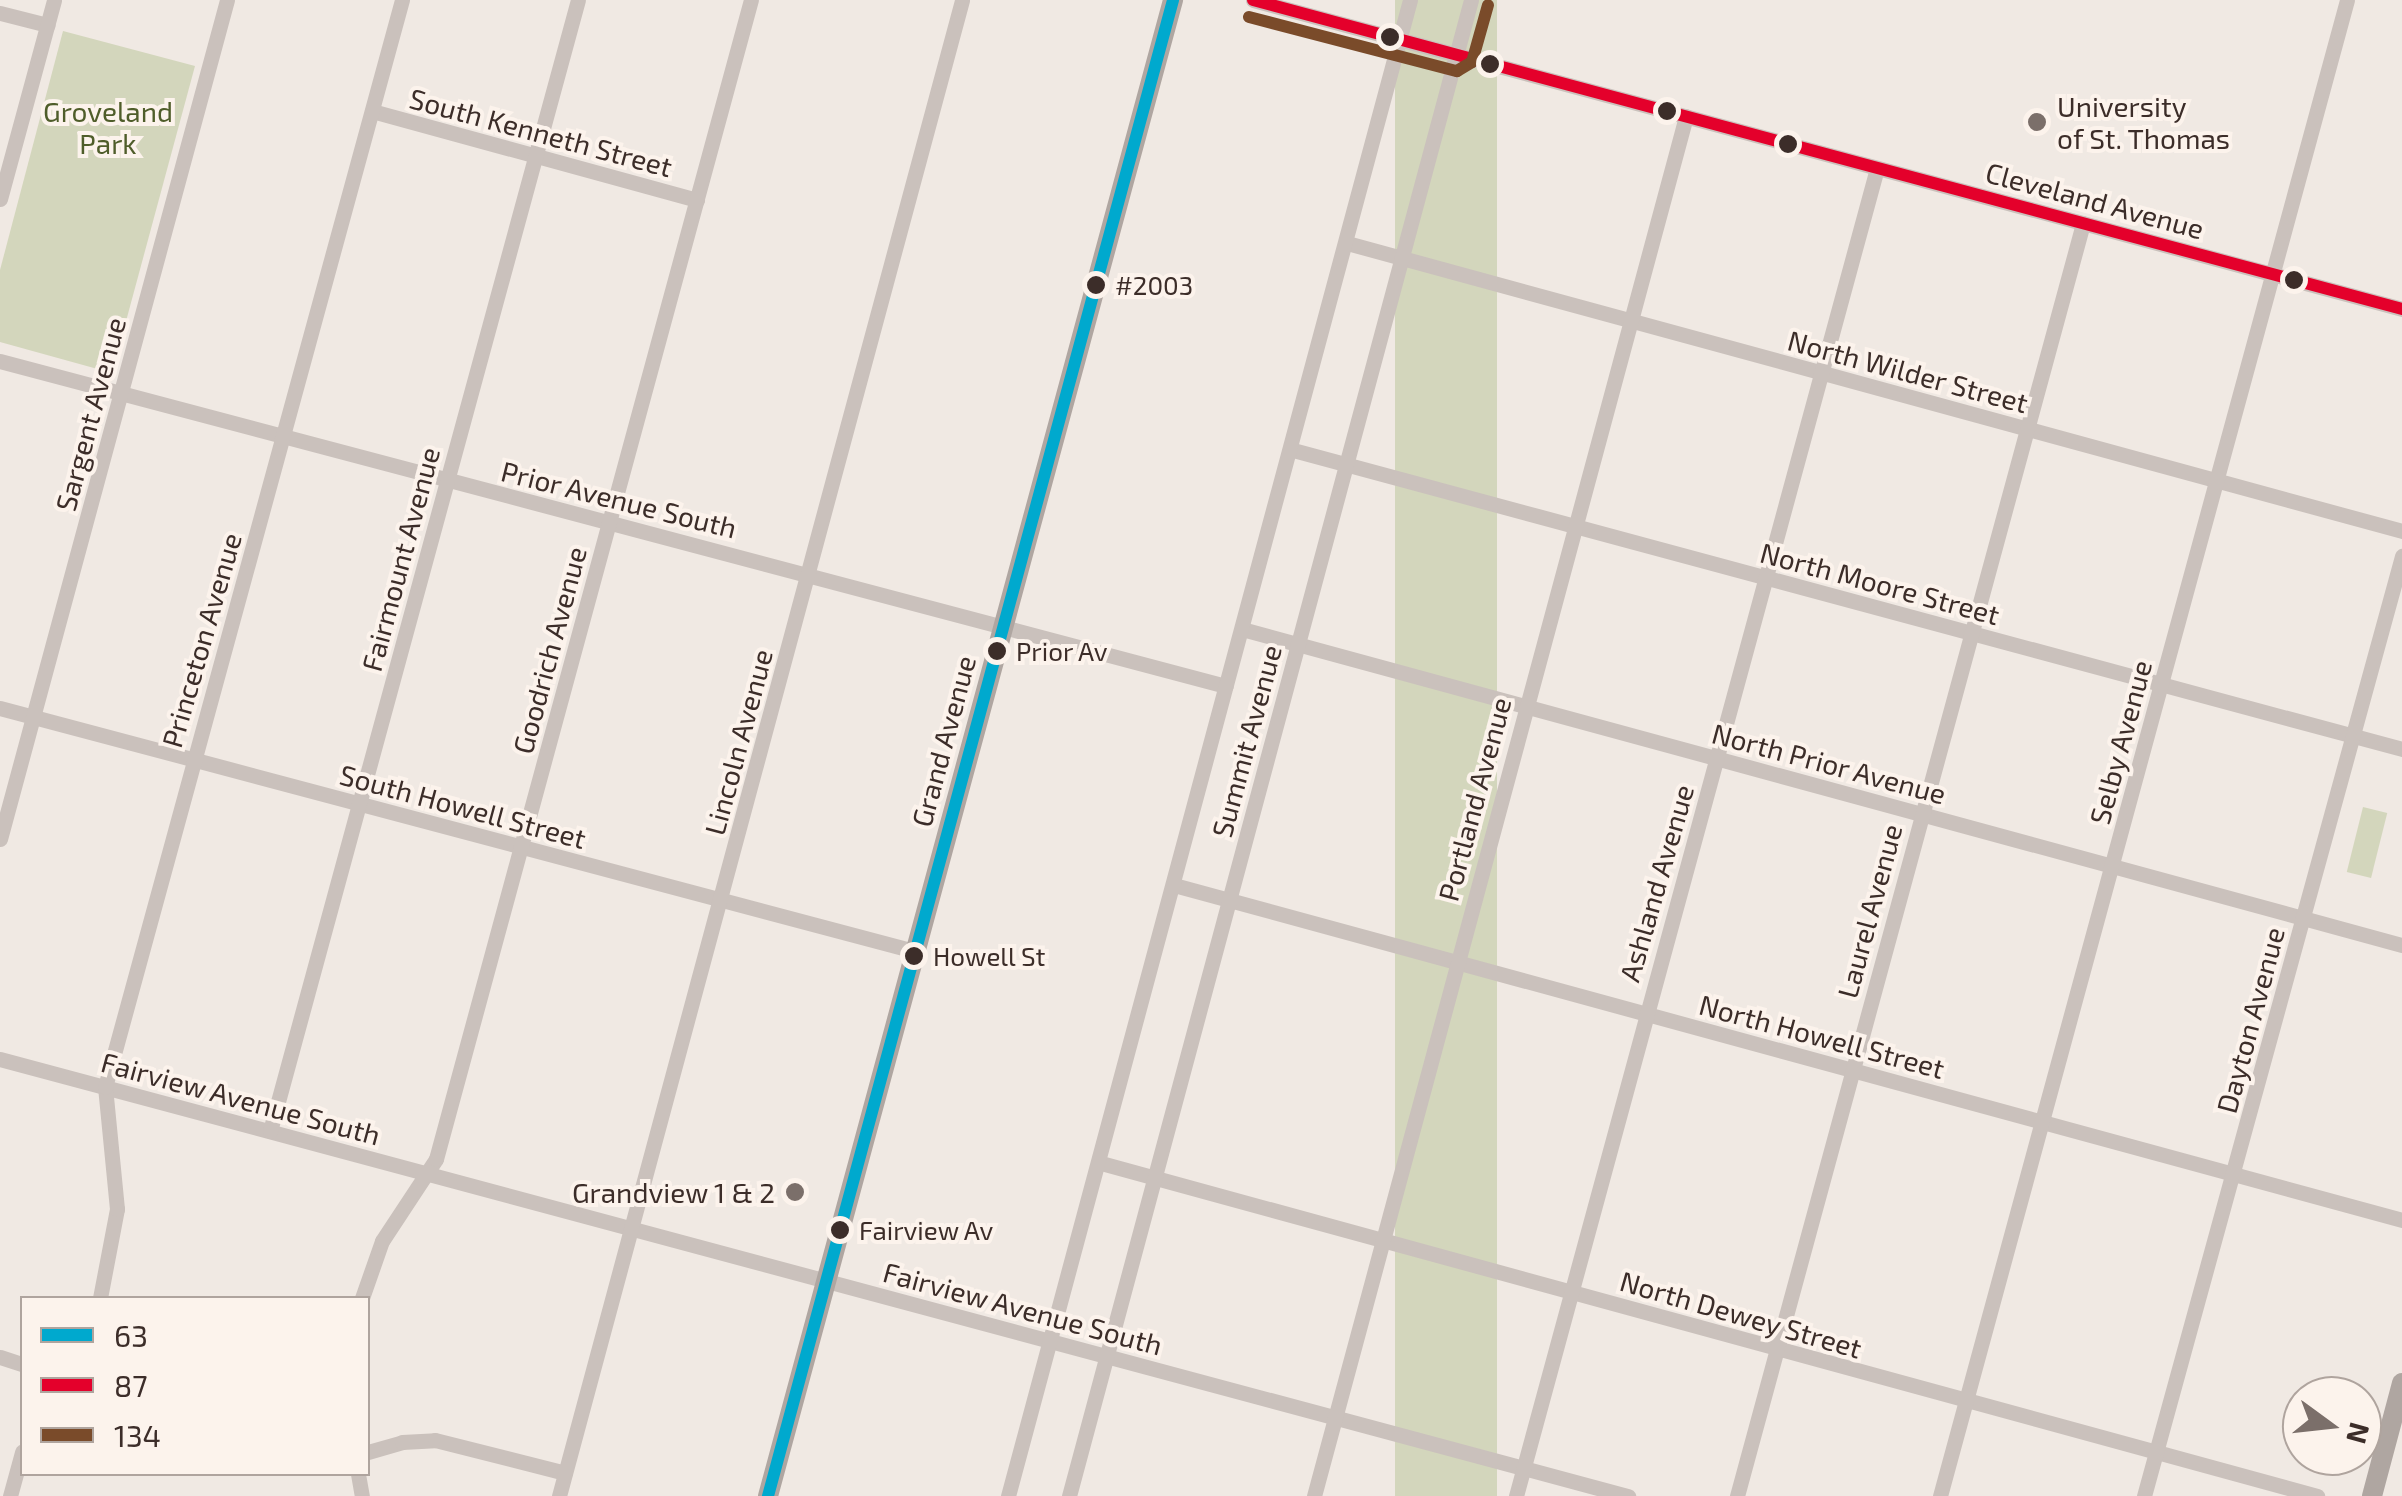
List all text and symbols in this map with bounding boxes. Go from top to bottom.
unlabelled marker [1380,27,1400,47]
unlabelled marker [1480,54,1500,74]
street label: South Kenneth Street [406,81,676,183]
place label: University of St. Thomas [2057,89,2231,155]
park label: Groveland Park [43,94,173,160]
unlabelled marker [1657,101,1677,121]
marker: University of St. Thomas [2026,111,2048,133]
unlabelled marker [1778,134,1798,154]
street label: Cleveland Avenue [1982,155,2208,245]
place label: #2003 [1115,269,1193,301]
unlabelled marker [2284,270,2304,290]
marker: #2003 [1086,275,1106,295]
street label: Sargent Avenue [48,313,132,515]
street label: North Wilder Street [1784,323,2032,419]
street label: Fairmount Avenue [354,443,446,675]
street label: Prior Avenue South [497,453,741,545]
street label: Princeton Avenue [154,528,248,752]
street label: North Moore Street [1757,535,2003,631]
street label: Goodrich Avenue [505,542,593,758]
place label: Prior Av [1016,635,1109,667]
marker: Prior Av [987,641,1007,661]
street label: Summit Avenue [1204,641,1288,841]
street label: Lincoln Avenue [697,645,779,839]
street label: Grand Avenue [904,651,982,831]
street label: Selby Avenue [2082,656,2158,828]
street label: Portland Avenue [1431,693,1517,905]
street label: North Prior Avenue [1708,715,1950,811]
street label: South Howell Street [336,757,590,855]
street label: Ashland Avenue [1612,780,1700,986]
street label: Laurel Avenue [1829,820,1909,1002]
street label: Dayton Avenue [2209,923,2291,1117]
place label: Howell St [933,940,1046,972]
marker: Howell St [904,946,924,966]
street label: North Howell Street [1695,987,1949,1085]
street label: Fairview Avenue South [97,1044,385,1152]
place label: Grandview 1 & 2 [571,1175,775,1209]
marker: Grandview 1 & 2 [784,1181,806,1203]
place label: Fairview Av [859,1214,994,1246]
marker: Fairview Av [830,1220,850,1240]
street label: Fairview Avenue South [879,1254,1167,1362]
street label: North Dewey Street [1616,1263,1866,1365]
legend [20,1296,370,1476]
text: 63 [114,1317,148,1353]
text: 87 [114,1367,148,1403]
north arrow [2282,1376,2382,1476]
text: 134 [114,1417,161,1453]
text: N [2340,1419,2378,1447]

